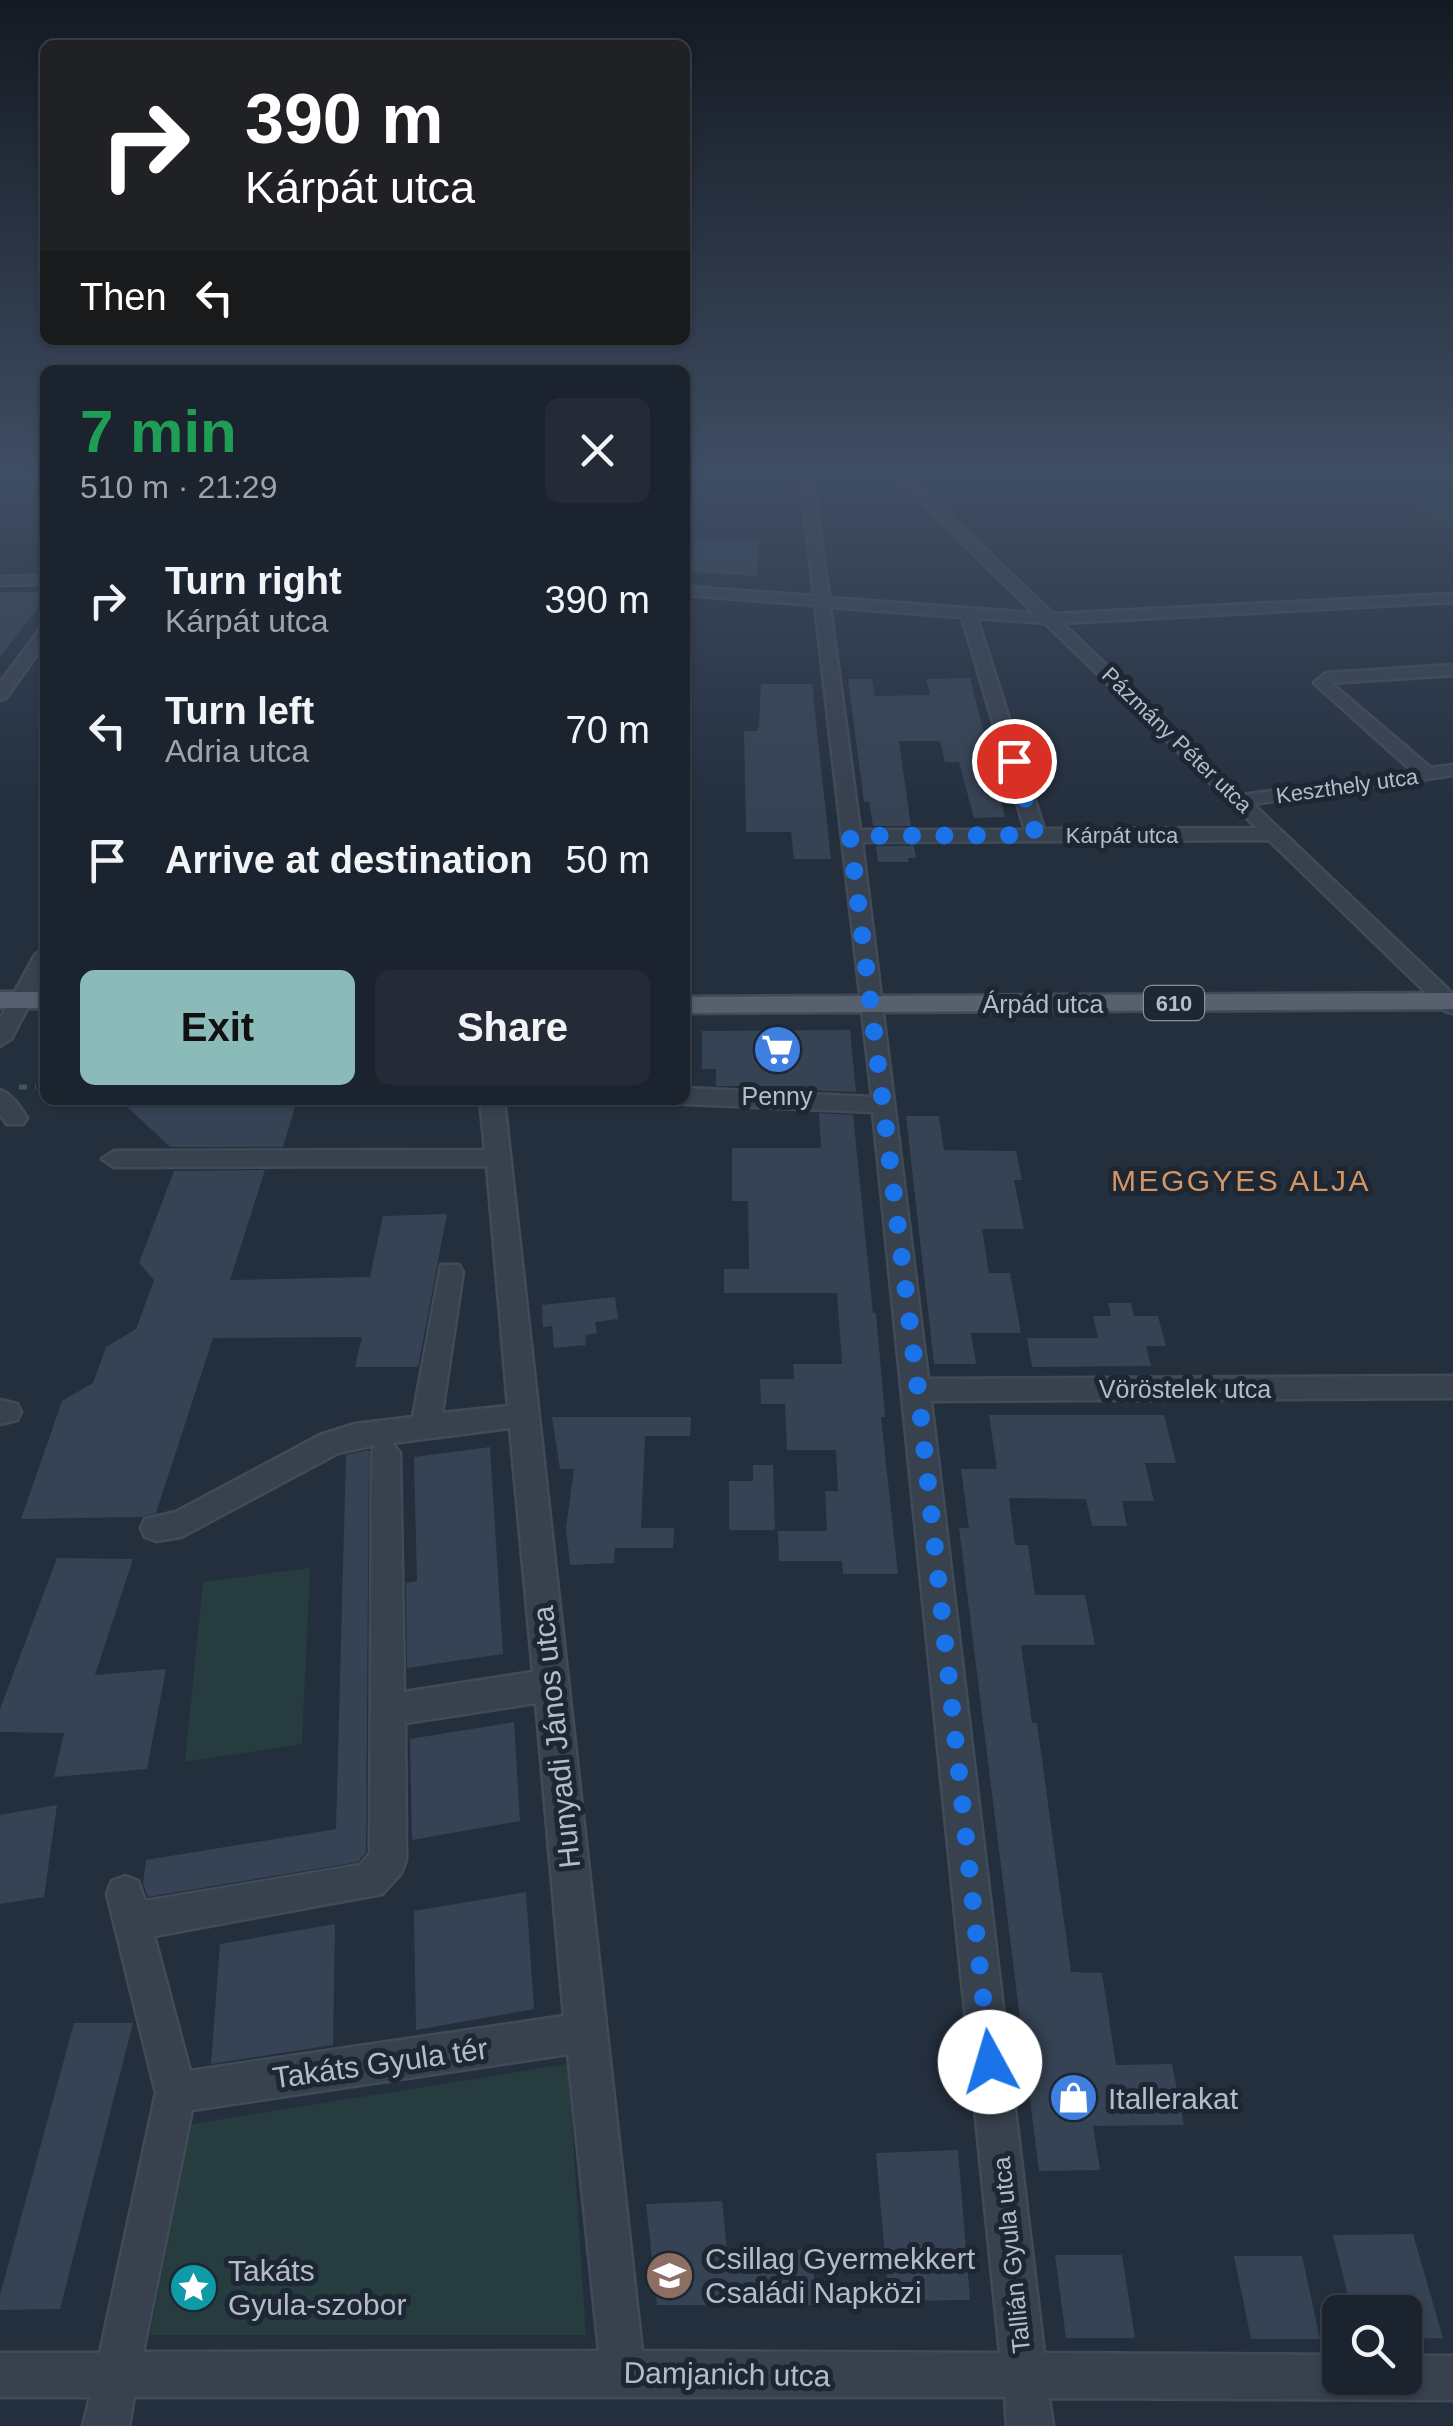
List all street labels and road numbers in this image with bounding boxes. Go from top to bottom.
street label: Pázmány Péter utca [1097,662,1257,818]
street label: Keszthely utca [1274,764,1420,808]
street label: Kárpát utca [1066,823,1179,848]
road number: 610 [1144,986,1204,1020]
street label: Árpád utca [983,990,1104,1018]
street label: Vöröstelek utca [1099,1375,1271,1403]
street label: Hunyadi János utca [526,1604,586,1870]
street label: Takáts Gyula tér [270,2032,490,2094]
street label: Tallián Gyula utca [987,2155,1035,2355]
street label: Damjanich utca [623,2356,831,2392]

